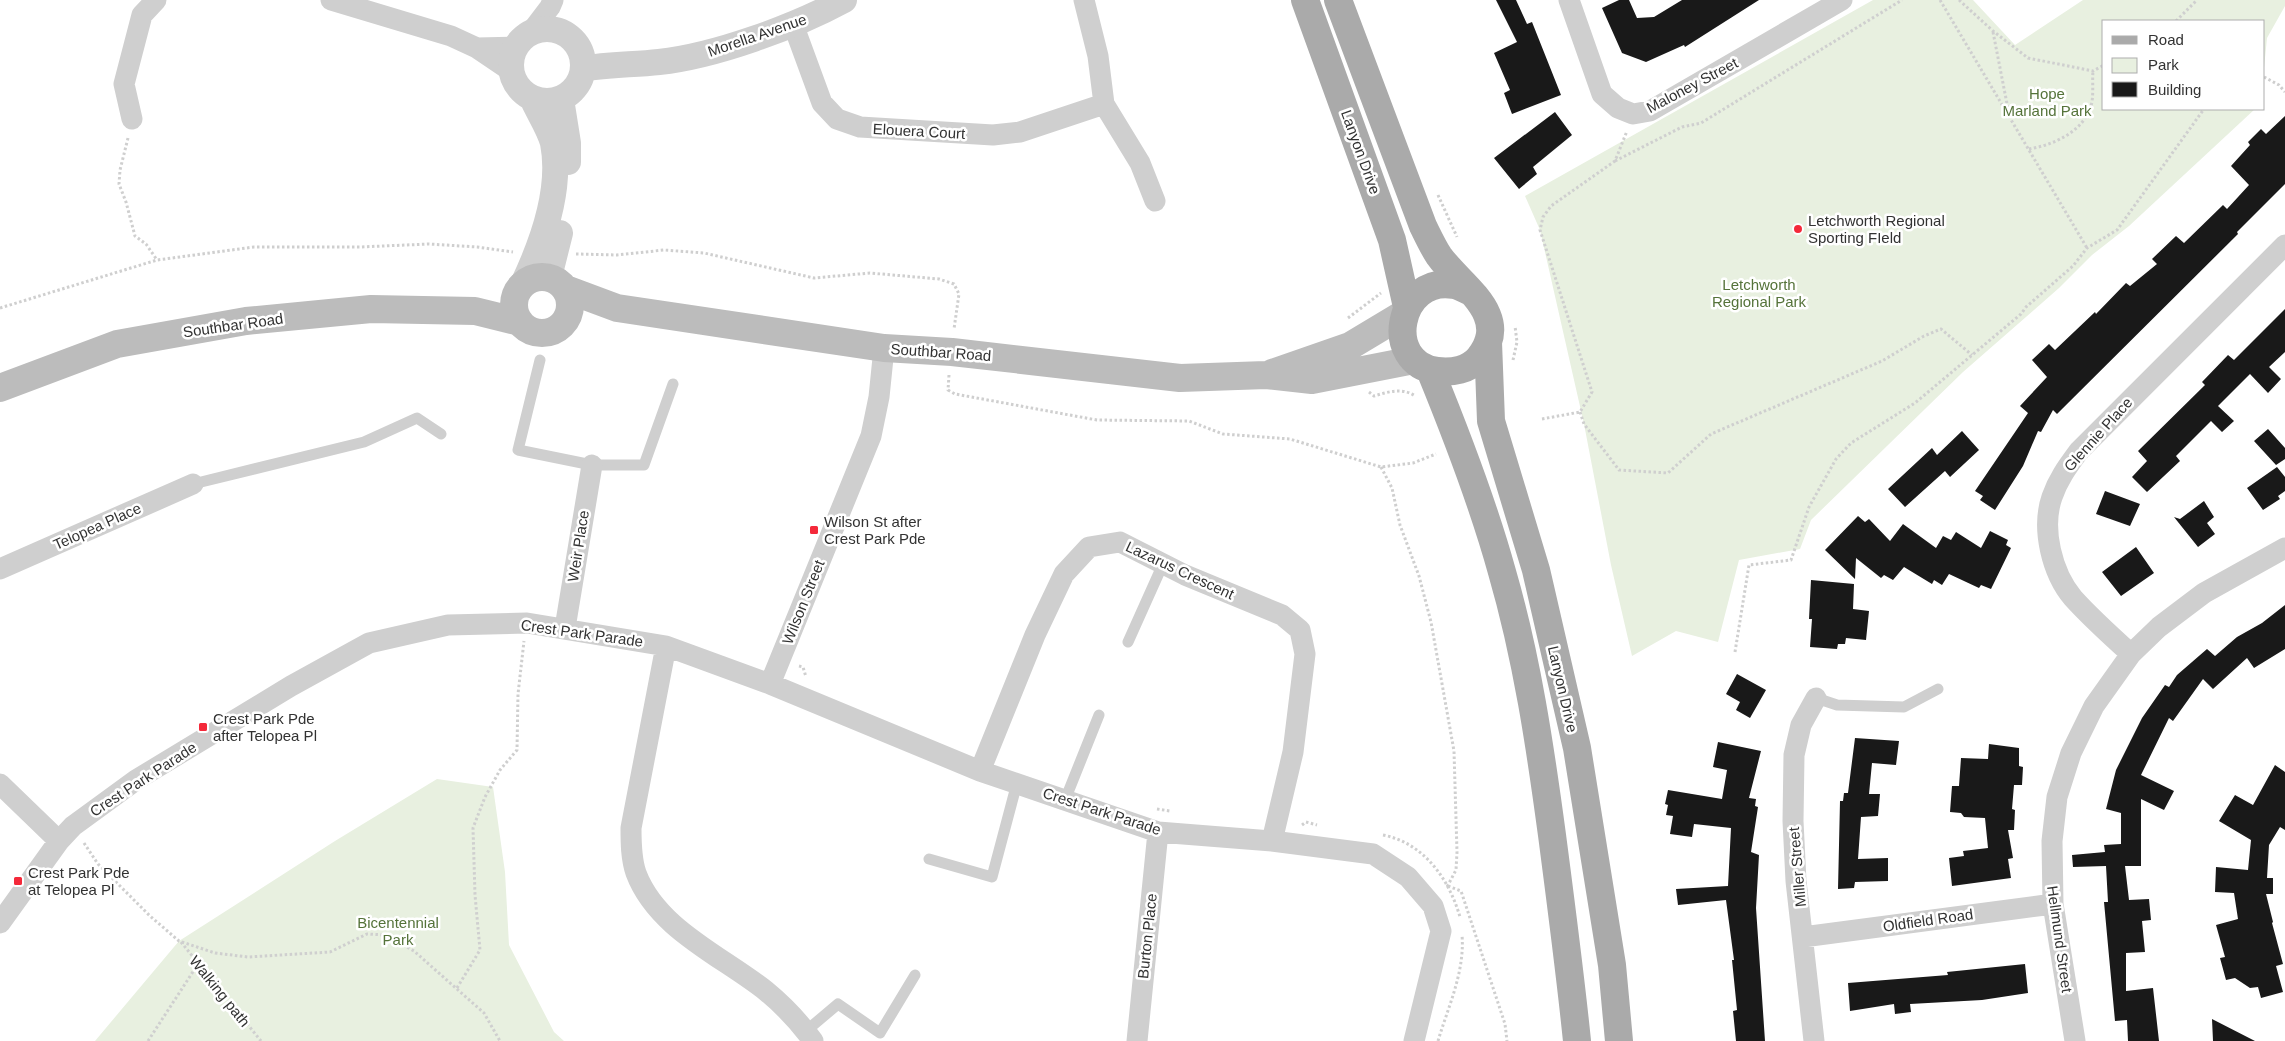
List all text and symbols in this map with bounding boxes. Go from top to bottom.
street label: Morella Avenue [705,10,809,60]
legend [2102,20,2265,110]
text: Road [2148,31,2184,48]
street label: Maloney Street [1643,53,1741,116]
text: Park [2148,56,2179,73]
text: Building [2148,81,2201,98]
park label: Hope Marland Park [2002,85,2092,119]
street label: Lanyon Drive [1338,108,1384,196]
street label: Elouera Court [872,120,966,142]
place label: Letchworth Regional Sporting FIeld [1808,212,1945,246]
marker: Letchworth Regional Sporting FIeld [1792,223,1804,235]
park label: Letchworth Regional Park [1712,276,1807,310]
street label: Southbar Road [182,310,284,340]
street label: Southbar Road [890,340,992,364]
street label: Glennie Place [2060,394,2136,474]
street label: Telopea Place [50,499,144,553]
street label: Weir Place [564,509,592,583]
place label: Wilson St after Crest Park Pde [824,513,926,547]
marker: Wilson St after Crest Park Pde [808,524,820,536]
street label: Lazarus Crescent [1123,537,1238,603]
street label: Wilson Street [778,557,828,647]
street label: Crest Park Parade [520,616,644,650]
street label: Lanyon Drive [1545,644,1581,734]
place label: Crest Park Pde after Telopea Pl [213,710,317,744]
marker: Crest Park Pde after Telopea Pl [197,721,209,733]
street label: Crest Park Parade [87,738,199,820]
street label: Crest Park Parade [1041,784,1163,838]
street label: Miller Street [1785,826,1809,908]
place label: Crest Park Pde at Telopea Pl [28,864,130,898]
marker: Crest Park Pde at Telopea Pl [12,875,24,887]
street label: Hellmund Street [2044,885,2076,994]
street label: Burton Place [1134,892,1160,980]
street label: Oldfield Road [1882,905,1974,935]
park label: Bicentennial Park [357,914,439,948]
street label: Walking path [186,952,254,1030]

